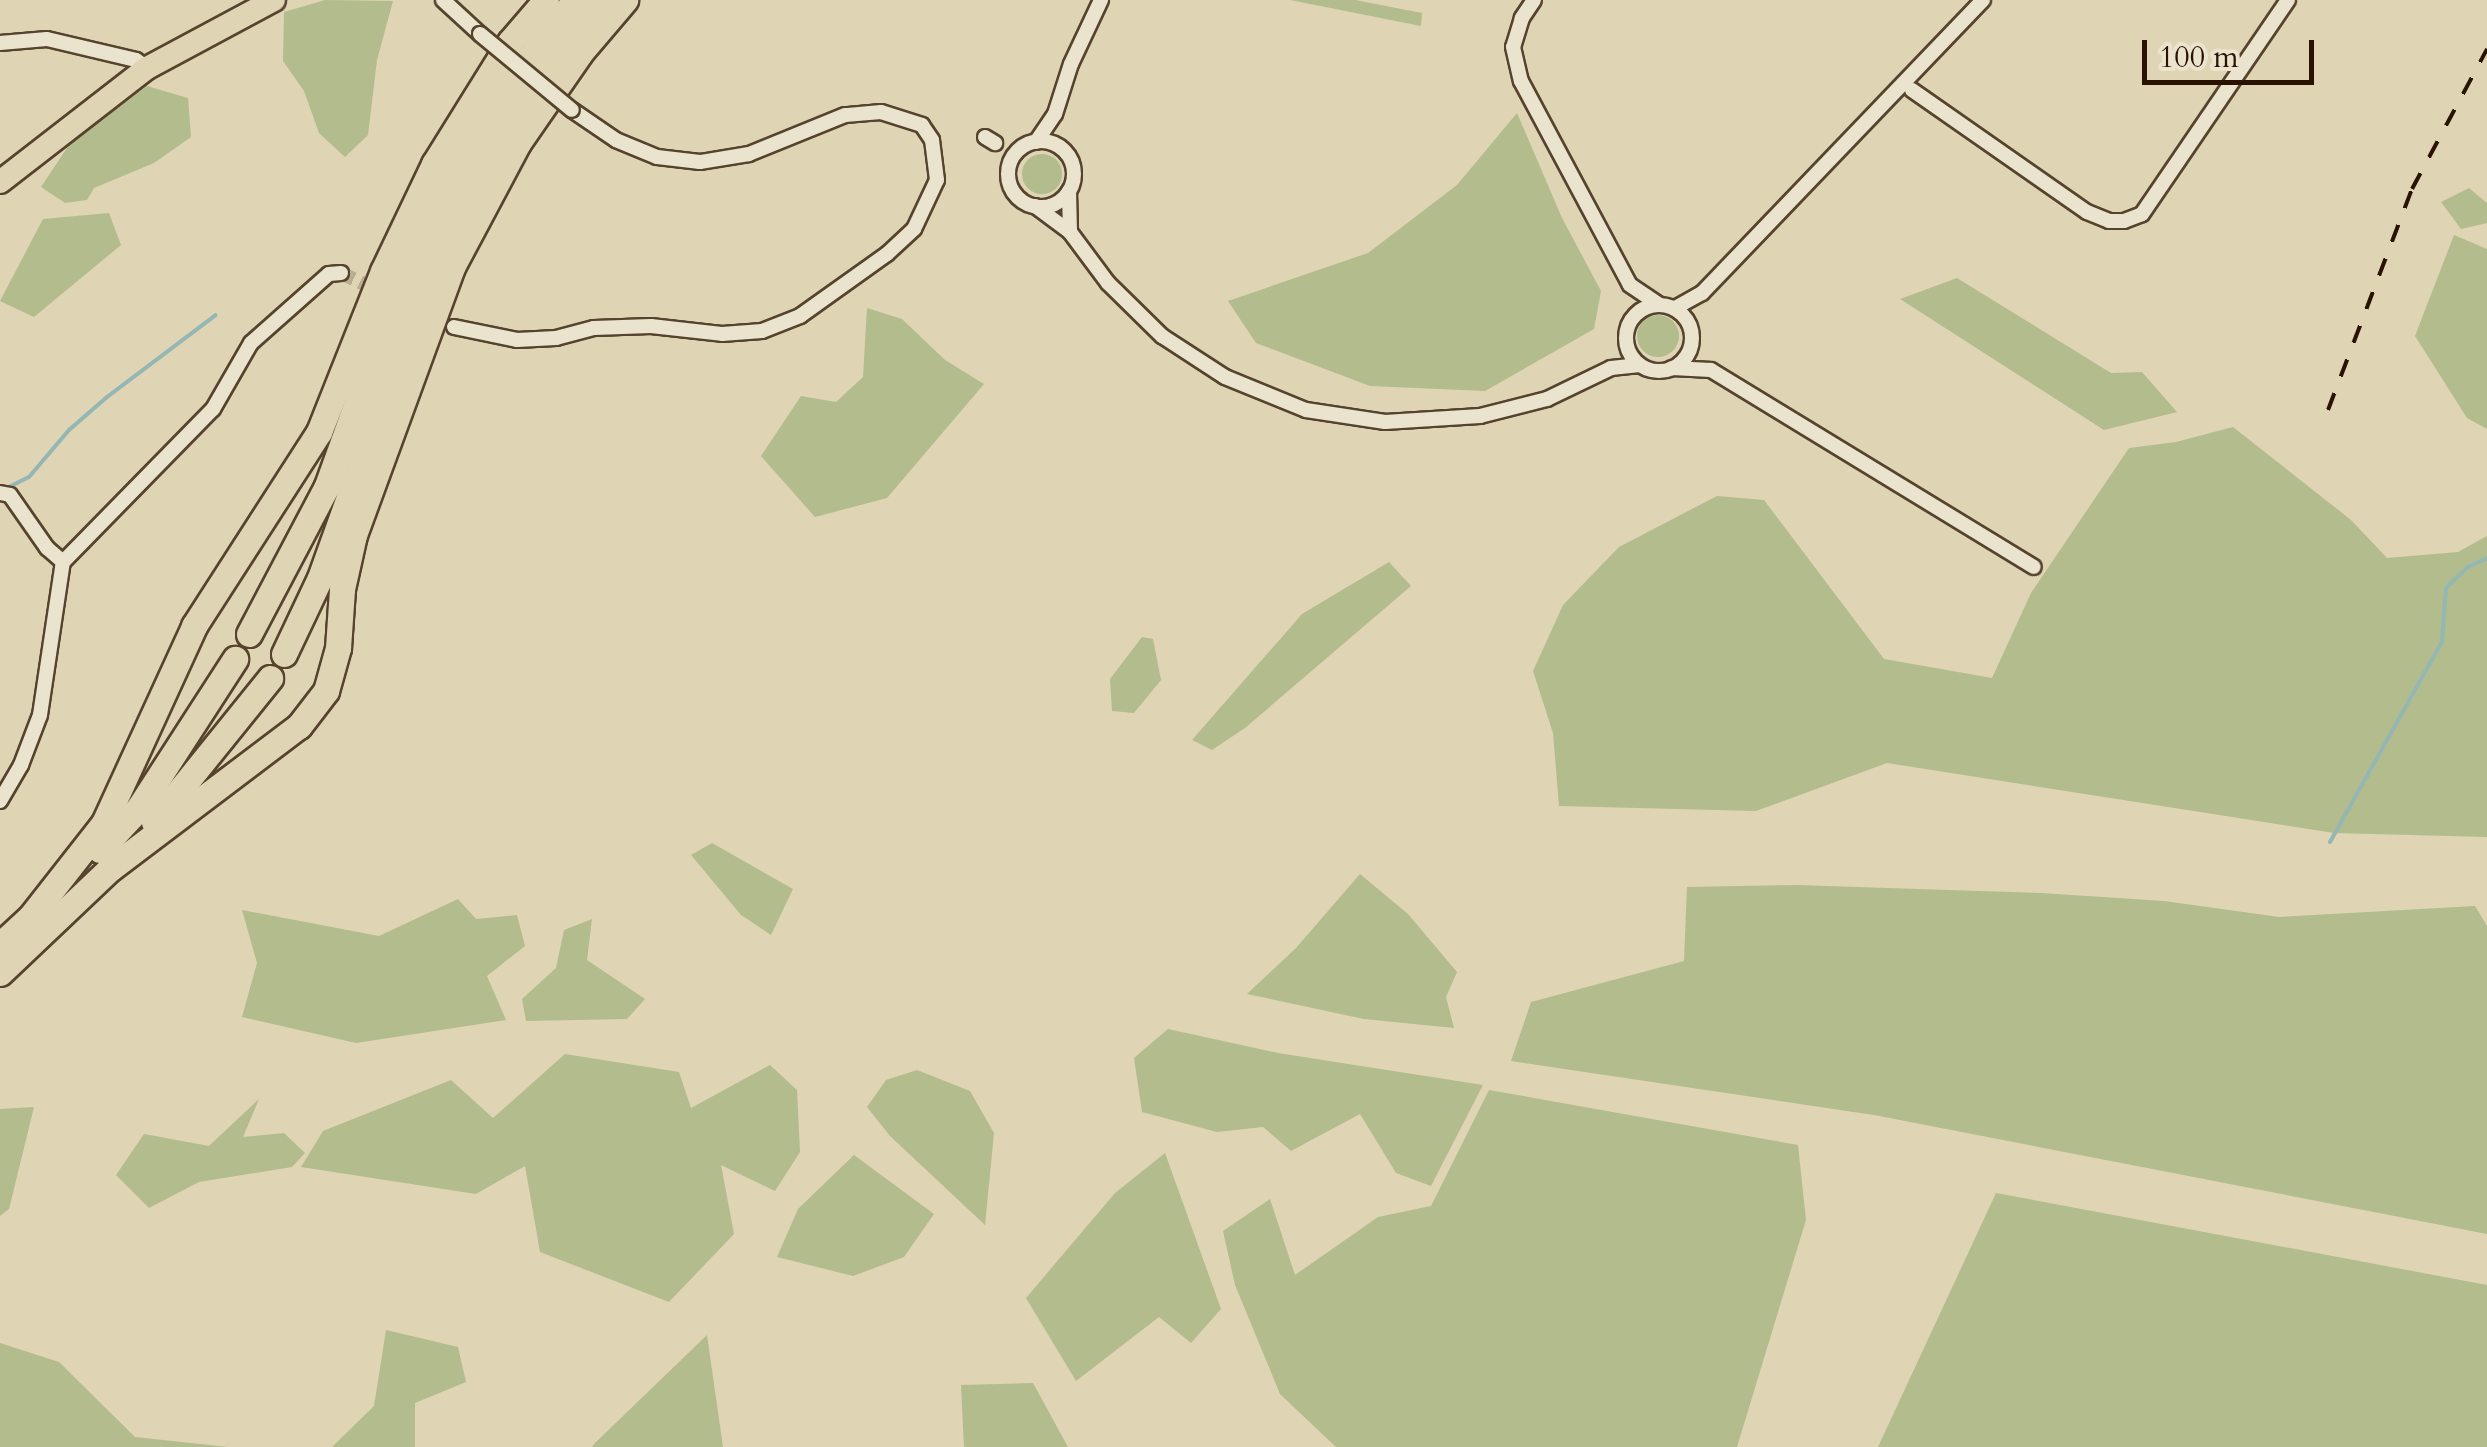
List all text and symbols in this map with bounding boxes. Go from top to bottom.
scale bar [2147,20,2320,82]
text: 100 m [2159,37,2239,78]

